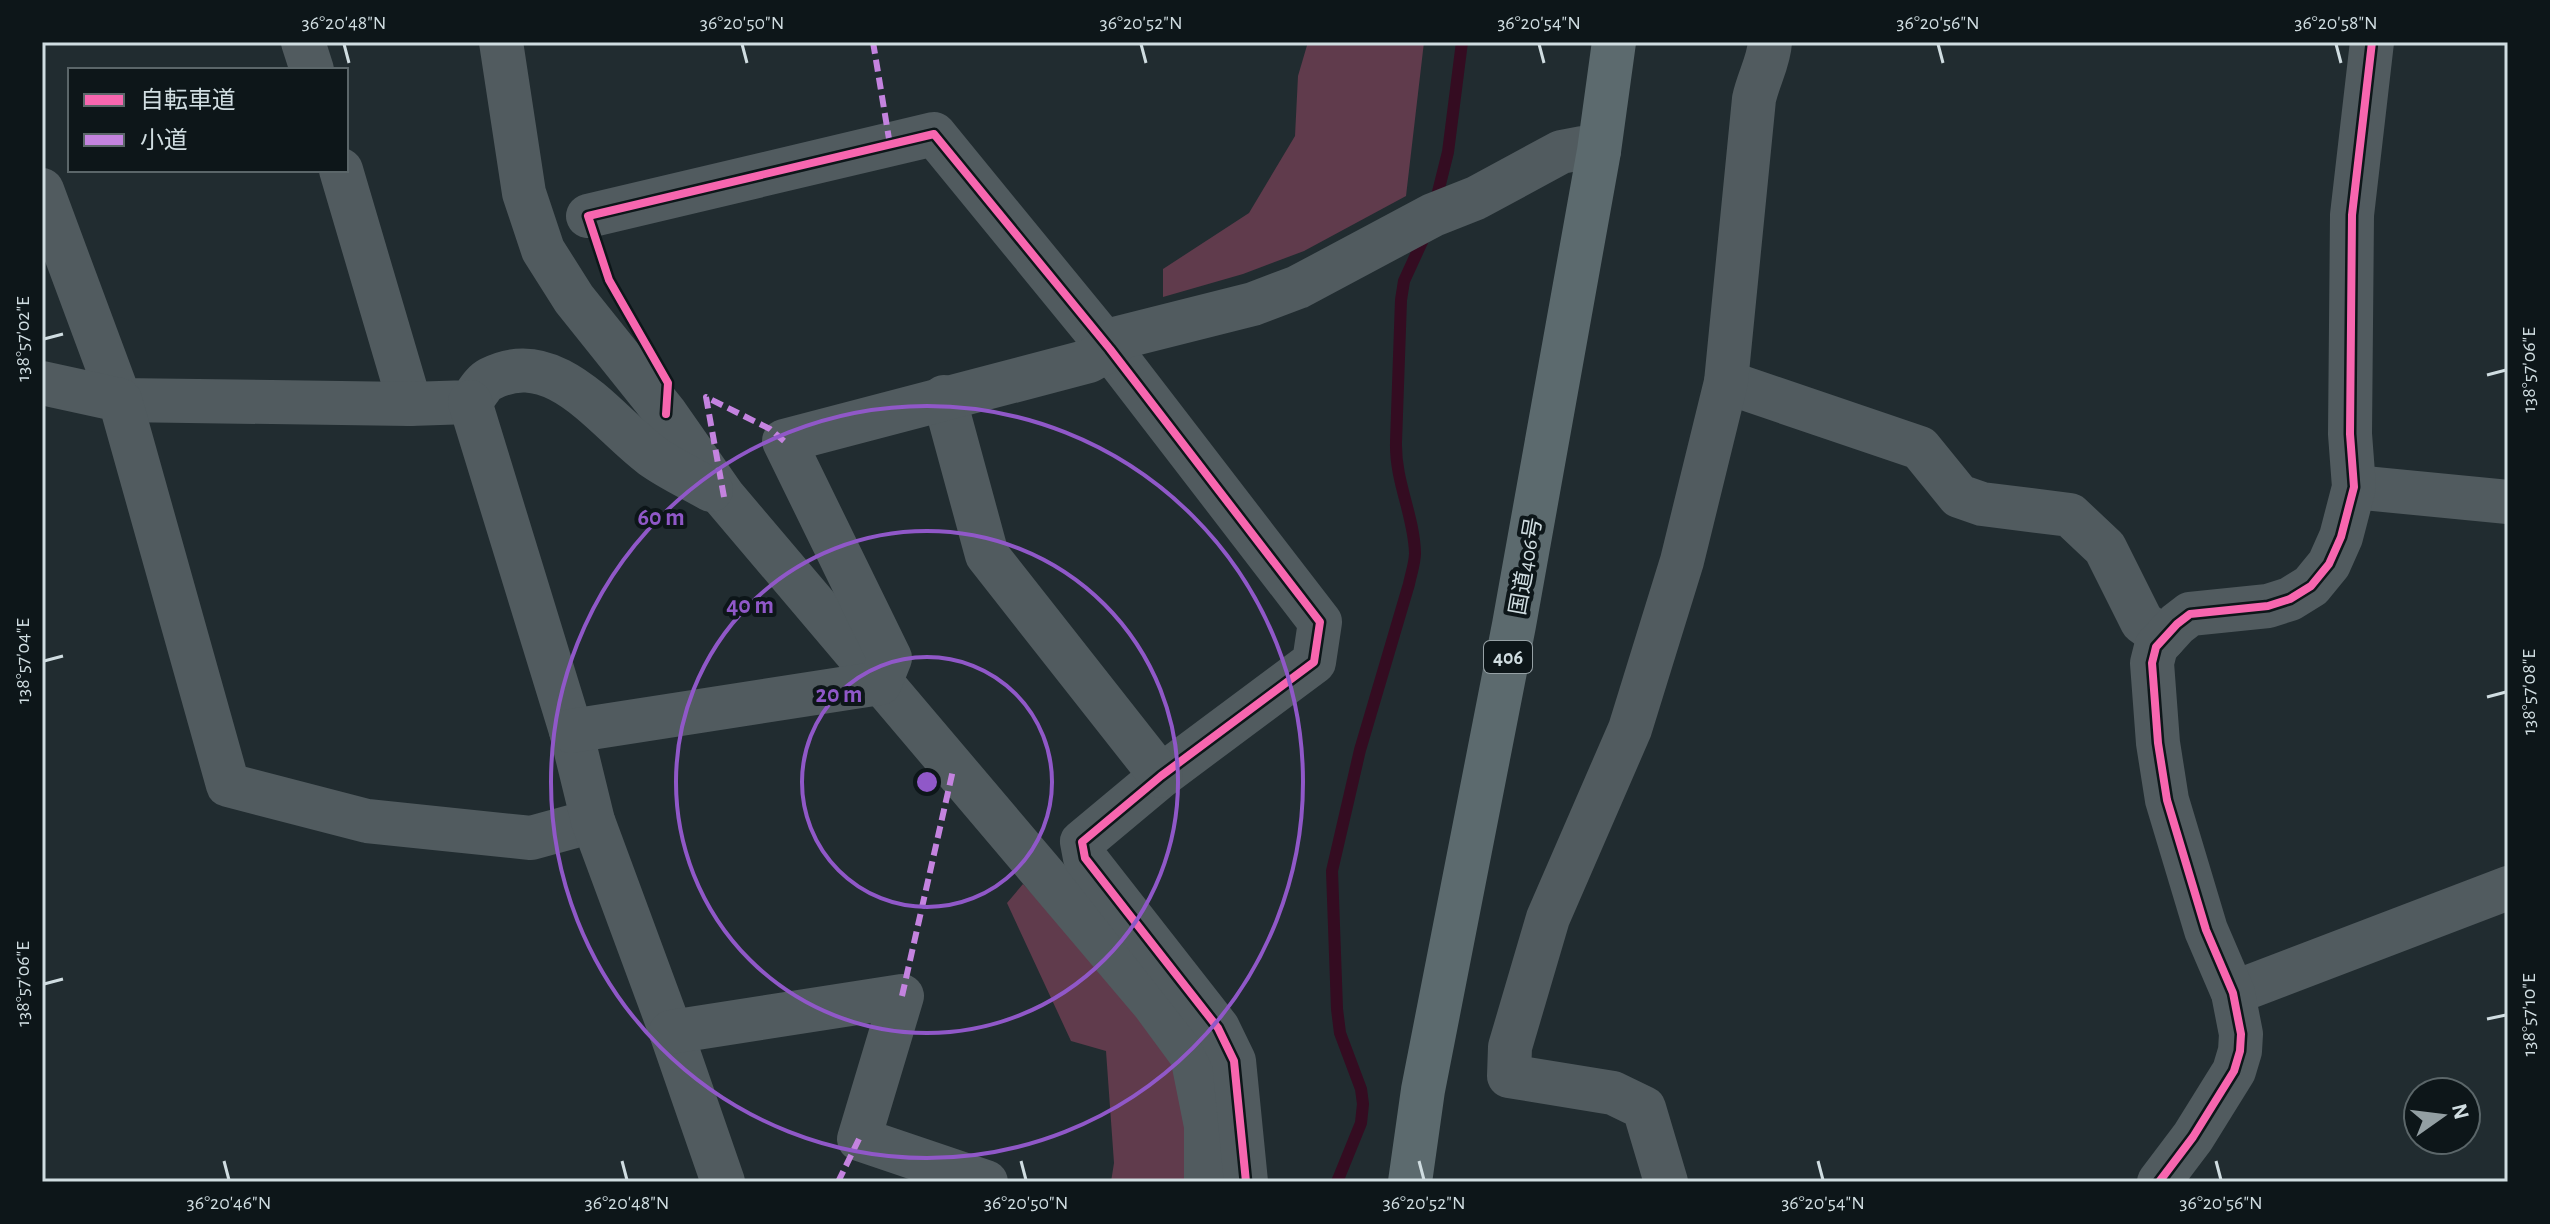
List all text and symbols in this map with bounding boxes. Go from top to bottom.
text: 36°20'48"N [302,13,386,33]
text: 36°20'50"N [700,13,784,33]
text: 36°20'52"N [1099,13,1183,33]
text: 36°20'54"N [1497,13,1581,33]
text: 36°20'56"N [1896,13,1980,33]
text: 36°20'58"N [2294,13,2378,33]
legend [68,68,348,172]
text: 自転車道 [140,87,236,113]
text: 小道 [140,127,188,153]
text: 138°57'02"E [13,296,33,382]
text: 138°57'06"E [2519,327,2539,413]
text: 60 m [637,506,685,530]
street label: 国道406号 [1506,516,1545,617]
text: 40 m [726,594,774,618]
text: 138°57'04"E [13,618,33,704]
road number: 406 [1484,641,1532,673]
text: 138°57'08"E [2519,649,2539,735]
text: 20 m [816,683,862,707]
centre of rings [913,768,941,796]
text: 138°57'06"E [13,941,33,1027]
text: 138°57'10"E [2519,973,2539,1057]
north arrow [2402,1076,2482,1156]
text: N [2448,1101,2473,1121]
text: 36°20'46"N [187,1193,271,1213]
text: 36°20'48"N [585,1193,669,1213]
text: 36°20'50"N [984,1193,1068,1213]
text: 36°20'52"N [1382,1193,1466,1213]
text: 36°20'54"N [1781,1193,1865,1213]
text: 36°20'56"N [2179,1193,2263,1213]

